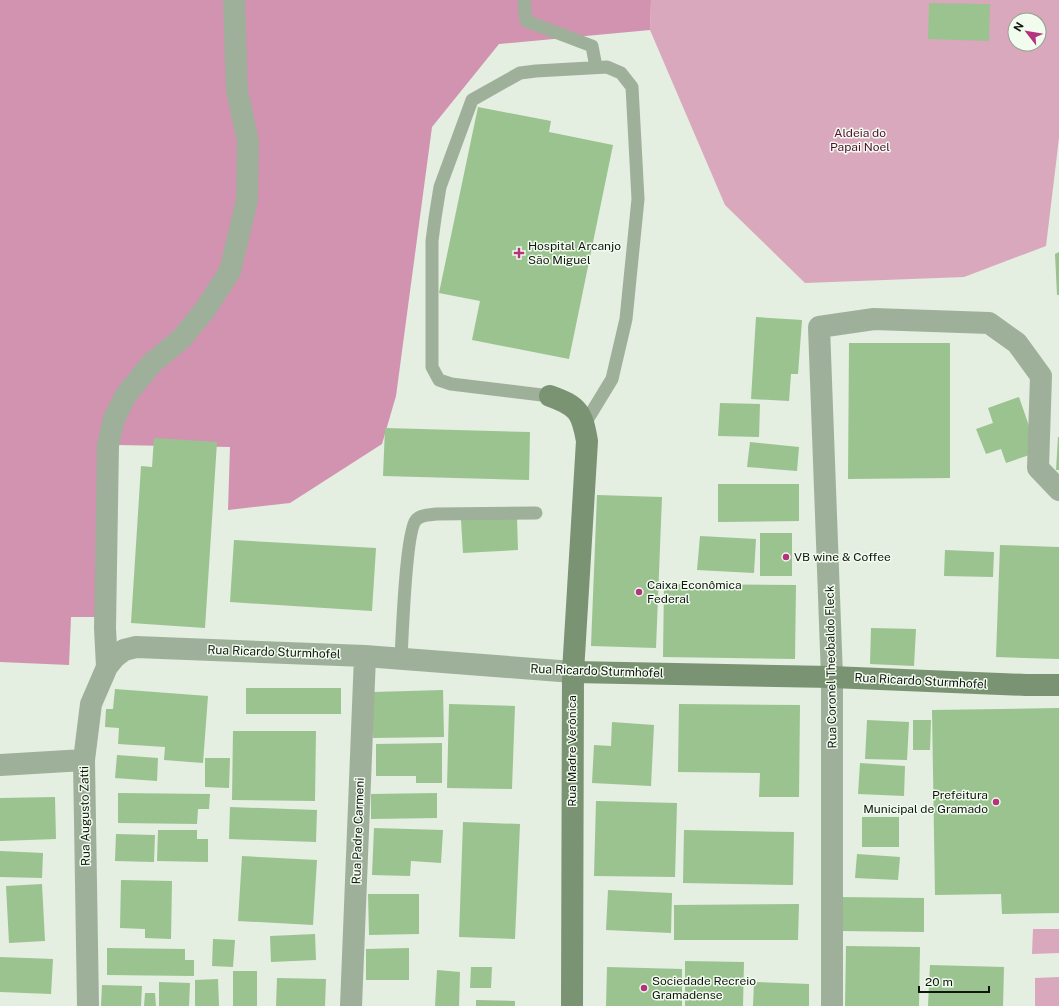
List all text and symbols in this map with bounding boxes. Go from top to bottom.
north arrow [1007,12,1047,52]
text: N [1011,20,1026,34]
park label: Aldeia do Papai Noel [830,126,890,154]
place label: Hospital Arcanjo São Miguel [528,239,621,267]
marker: Hospital Arcanjo São Miguel [513,247,525,259]
place label: VB wine & Coffee [794,550,891,564]
marker: VB wine & Coffee [781,552,791,562]
place label: Caixa Econômica Federal [647,578,742,606]
street label: Rua Coronel Theobaldo Fleck [823,585,839,749]
marker: Caixa Econômica Federal [634,587,644,597]
street label: Rua Ricardo Sturmhofel [207,643,341,661]
street label: Rua Ricardo Sturmhofel [530,662,664,680]
street label: Rua Ricardo Sturmhofel [854,671,988,691]
street label: Rua Madre Verônica [565,695,579,807]
street label: Rua Augusto Zatti [77,766,93,866]
street label: Rua Padre Carmeni [349,777,367,885]
place label: Prefeitura Municipal de Gramado [863,788,988,816]
marker: Prefeitura Municipal de Gramado [991,797,1001,807]
scale bar [919,968,989,994]
place label: Sociedade Recreio Gramadense [652,974,756,1002]
text: 20 m [925,975,953,989]
marker: Sociedade Recreio Gramadense [639,983,649,993]

